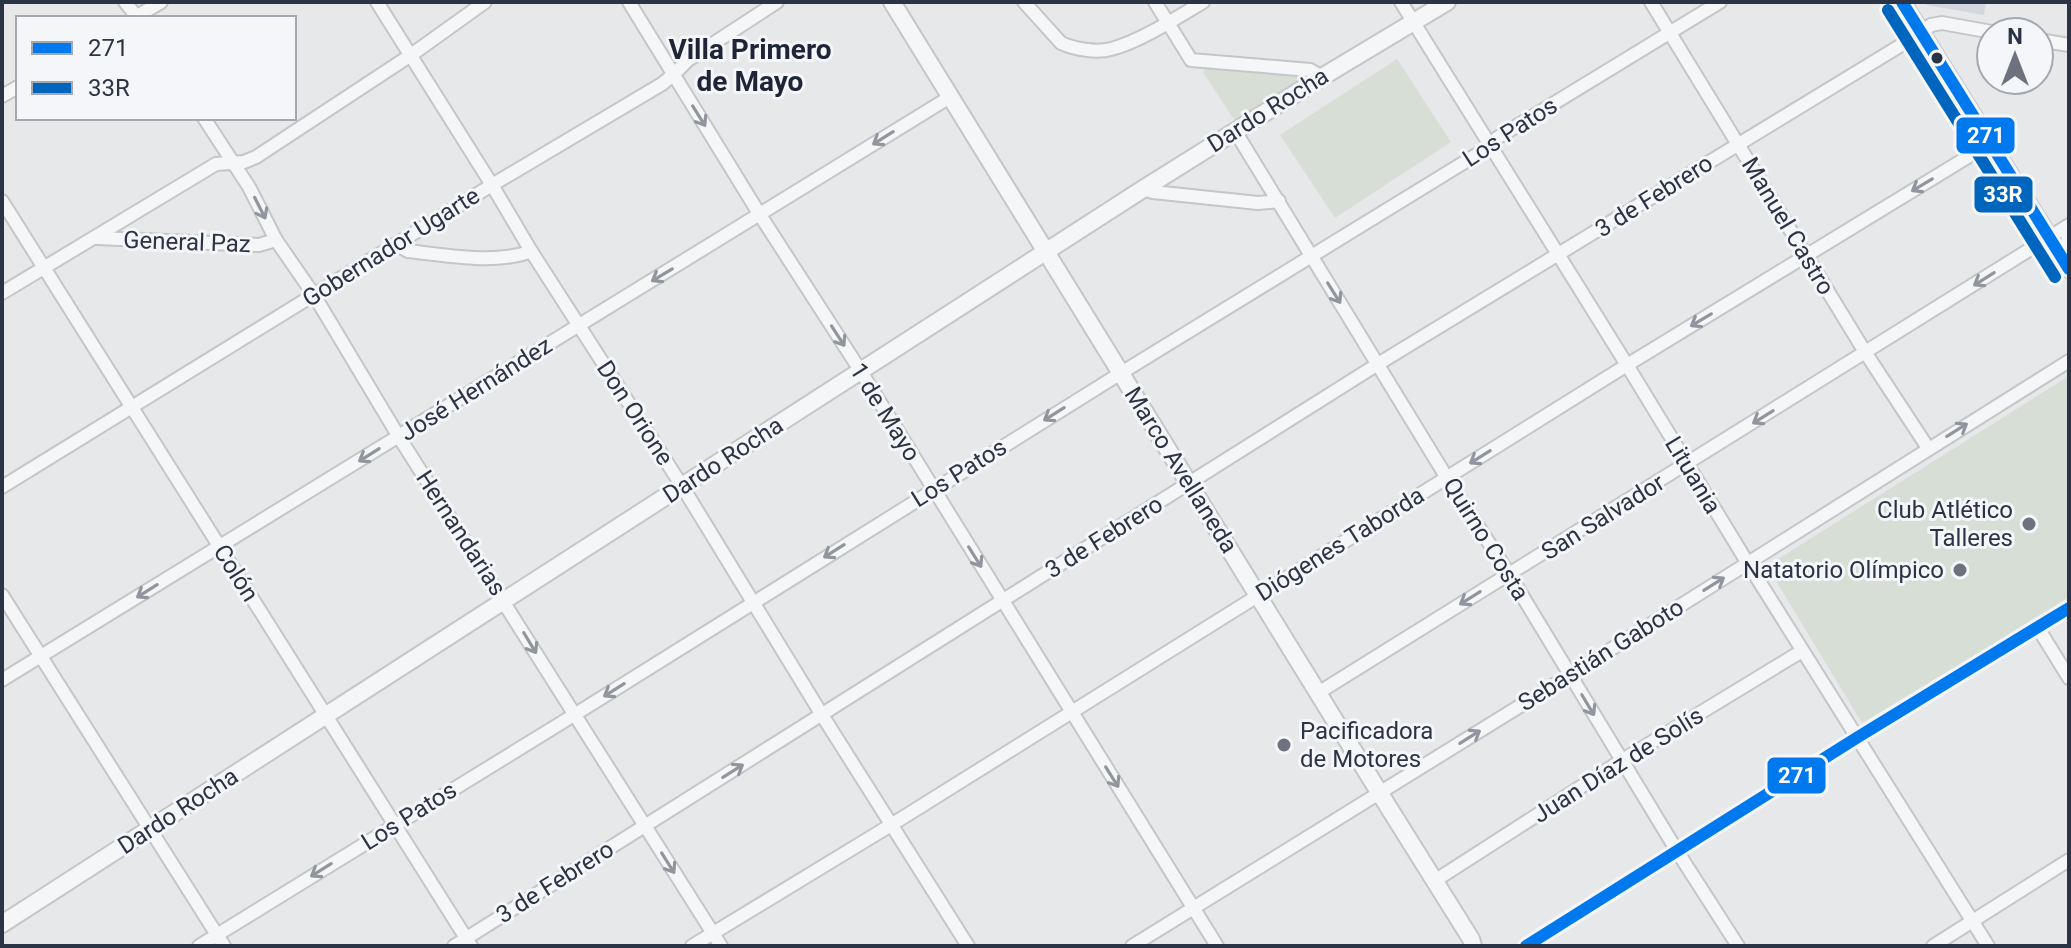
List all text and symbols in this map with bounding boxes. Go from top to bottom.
legend [16,16,296,120]
north arrow [1975,16,2055,96]
text: N [2007,24,2023,49]
district label: Villa Primero de Mayo [668,33,832,98]
text: 271 [88,34,128,62]
unlabelled marker [1929,50,1945,66]
street label: Dardo Rocha [1202,62,1334,158]
text: 33R [88,74,130,102]
street label: Los Patos [1458,91,1562,173]
one-way arrow [691,104,707,127]
line badge: 271 [1955,116,2016,155]
text: 271 [1967,123,2005,148]
one-way arrow [873,130,895,147]
street label: 3 de Febrero [1590,149,1718,243]
street label: Manuel Castro [1736,152,1840,300]
line badge: 33R [1973,175,2034,214]
one-way arrow [1912,176,1934,193]
street label: Gobernador Ugarte [297,181,485,313]
text: 33R [1983,182,2023,207]
one-way arrow [253,195,269,219]
street label: General Paz [123,226,251,258]
one-way arrow [651,267,674,283]
one-way arrow [1973,271,1995,288]
one-way arrow [1326,281,1342,304]
one-way arrow [1690,313,1713,329]
one-way arrow [830,324,846,347]
street label: José Hernández [395,331,557,447]
street label: Don Orione [591,356,679,470]
street label: 1 de Mayo [844,358,926,466]
street label: Marco Avellaneda [1119,382,1243,558]
one-way arrow [1044,405,1066,422]
one-way arrow [1752,409,1775,425]
street label: Dardo Rocha [658,411,788,509]
one-way arrow [1945,422,1968,438]
street label: Lituania [1659,431,1727,519]
street label: Los Patos [906,433,1012,513]
one-way arrow [358,447,381,463]
one-way arrow [1469,449,1491,465]
street label: Hernandarias [410,465,512,601]
street label: San Salvador [1536,468,1670,566]
street label: Quirno Costa [1437,473,1535,605]
street label: Diógenes Taborda [1251,481,1429,607]
street label: 3 de Febrero [1040,490,1168,584]
place label: Club Atlético Talleres [1877,496,2013,552]
marker: Club Atlético Talleres [2020,515,2038,533]
street label: Colón [208,539,264,607]
one-way arrow [823,544,846,560]
one-way arrow [967,545,983,568]
place label: Natatorio Olímpico [1743,556,1944,584]
marker: Natatorio Olímpico [1951,561,1969,579]
one-way arrow [1702,575,1724,592]
one-way arrow [136,583,159,599]
one-way arrow [1460,590,1482,606]
street label: Sebastián Gaboto [1513,593,1689,717]
one-way arrow [522,631,538,654]
one-way arrow [603,682,626,698]
one-way arrow [1580,693,1596,716]
street label: Juan Díaz de Solís [1528,701,1708,829]
place label: Pacificadora de Motores [1300,717,1433,773]
one-way arrow [1458,729,1481,745]
marker: Pacificadora de Motores [1275,736,1293,754]
line badge: 271 [1766,756,1827,795]
street label: Dardo Rocha [113,762,243,860]
one-way arrow [721,762,744,778]
text: 271 [1778,763,1816,788]
one-way arrow [1104,766,1121,788]
street label: Los Patos [356,776,462,856]
street label: 3 de Febrero [491,835,619,929]
one-way arrow [661,851,677,874]
one-way arrow [310,863,333,879]

